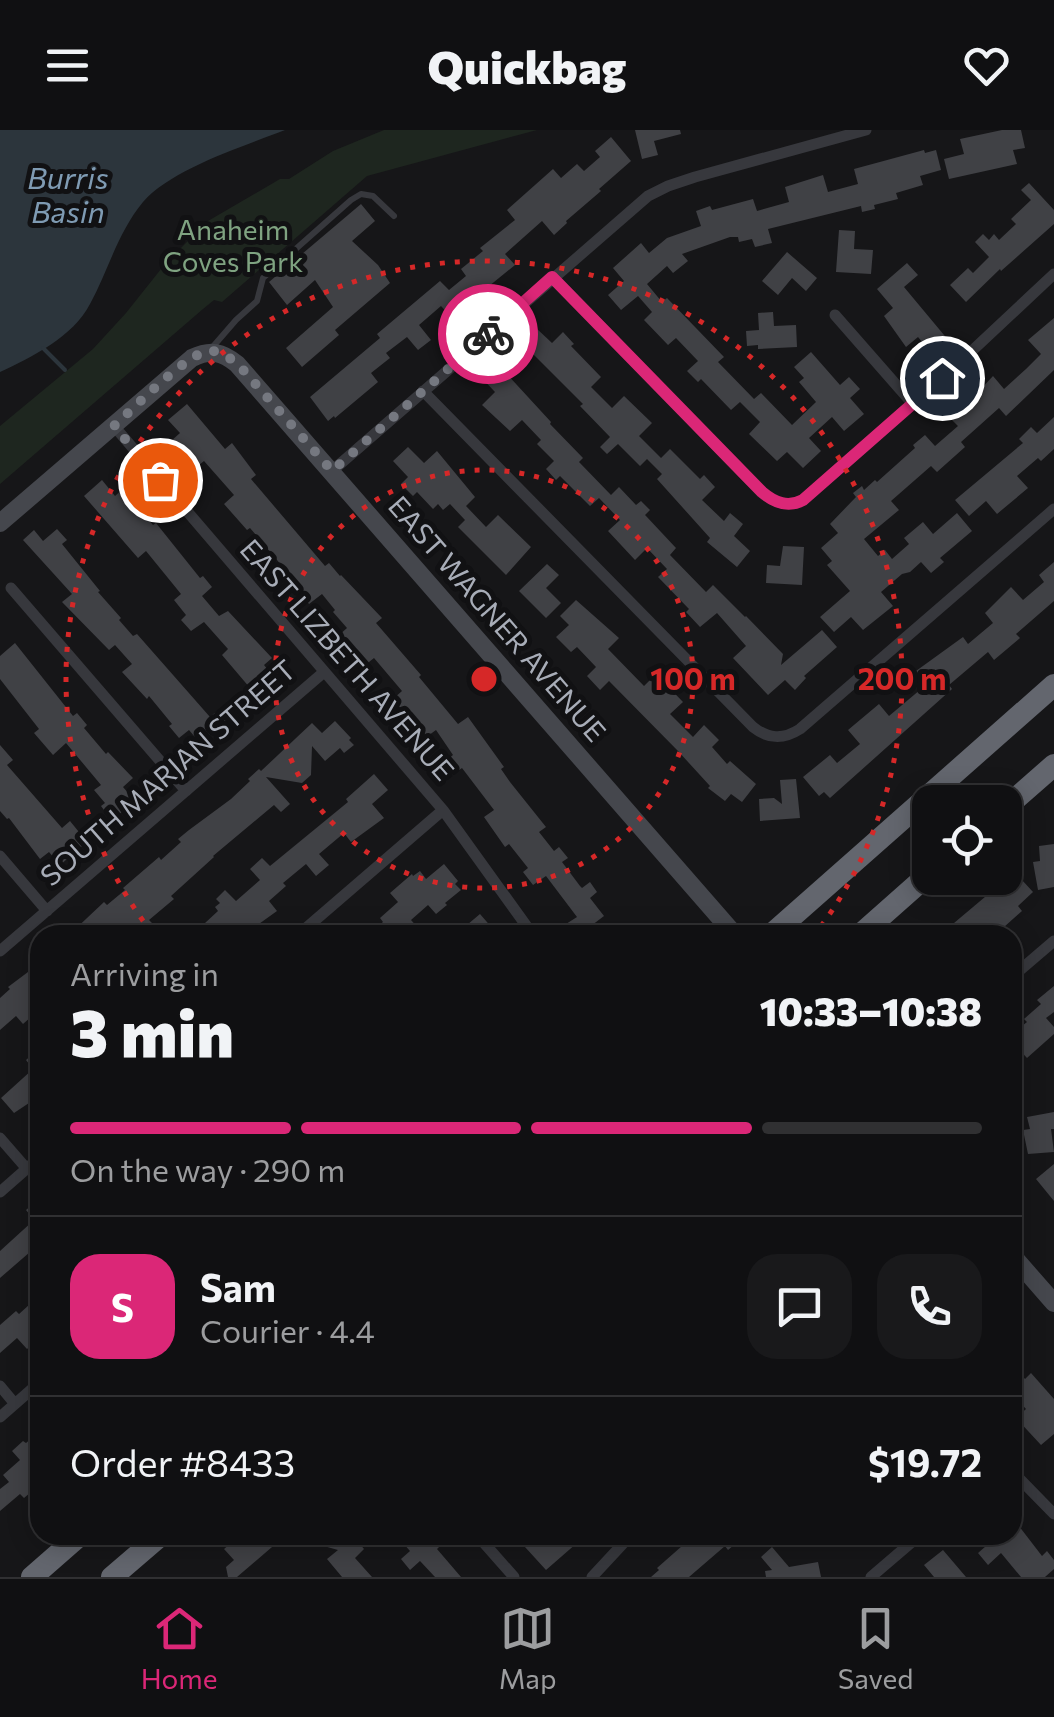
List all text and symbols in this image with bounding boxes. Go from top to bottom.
icon: menu [40,38,95,93]
text: Quickbag [427,38,627,93]
icon: heart [959,38,1014,93]
water label: Burris Basin [27,158,109,229]
park label: Anaheim Coves Park [163,212,303,278]
courier [438,284,538,384]
icon: bike [461,307,516,362]
pin [900,336,985,421]
icon: home [915,351,970,406]
pin [118,438,203,523]
icon: bag [133,453,188,508]
street label: EAST WAGNER AVENUE [382,489,614,748]
street label: EAST LIZBETH AVENUE [234,532,462,787]
street label: SOUTH MARJAN STREET [33,652,302,892]
text: 100 m [650,659,736,696]
text: 200 m [858,659,946,696]
centre of rings [466,661,502,697]
map controls [912,785,1022,895]
button: locate [912,785,1022,895]
text: Arriving in [70,953,219,993]
text: 10:33–10:38 [760,987,982,1034]
text: 3 min [70,991,234,1070]
text: On the way · 290 m [70,1149,345,1189]
button: chat [747,1254,852,1359]
button: phone [877,1254,982,1359]
text: Sam [200,1263,276,1310]
text: S [111,1283,134,1330]
text: Courier · 4.4 [200,1310,375,1350]
text: Order #8433 [70,1438,295,1485]
text: $19.72 [868,1438,982,1485]
tab: Home [141,1601,218,1695]
tab: Map [499,1601,557,1695]
tab: Saved [838,1601,913,1695]

